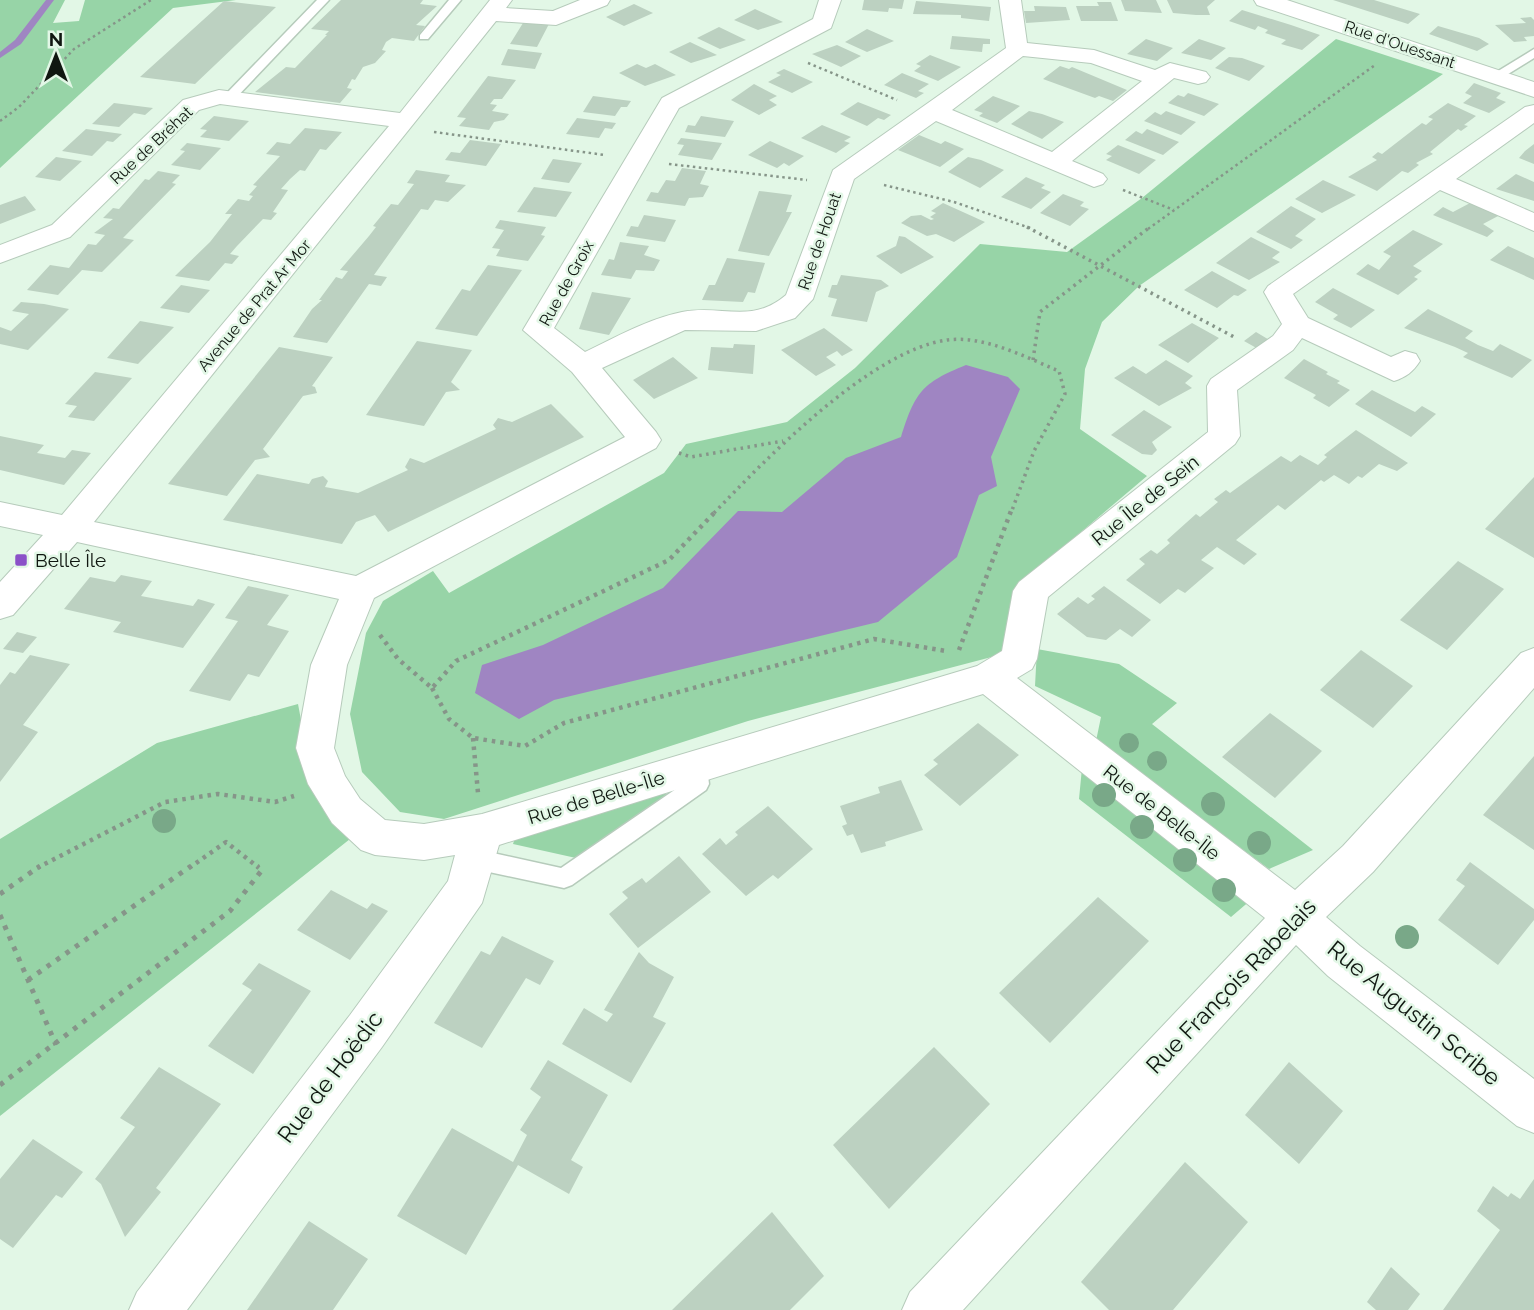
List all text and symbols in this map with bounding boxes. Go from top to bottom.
street label: Rue d'Ouessant [1342,17,1458,73]
north arrow [21,21,91,91]
text: N [49,28,63,50]
street label: Rue de Bréhat [106,102,197,188]
street label: Rue de Houat [794,190,845,292]
street label: Avenue de Prat Ar Mor [194,235,315,375]
street label: Rue de Groix [535,237,598,329]
street label: Rue Île de Sein [1087,450,1203,550]
place label: Belle Île [35,549,106,571]
marker: Belle Île [13,552,29,568]
street label: Rue de Belle-Île [1099,760,1225,864]
street label: Rue de Belle-Île [525,766,667,828]
street label: Rue François Rabelais [1140,893,1321,1079]
street label: Rue Augustin Scribe [1322,935,1506,1091]
street label: Rue de Hoëdic [271,1006,388,1148]

